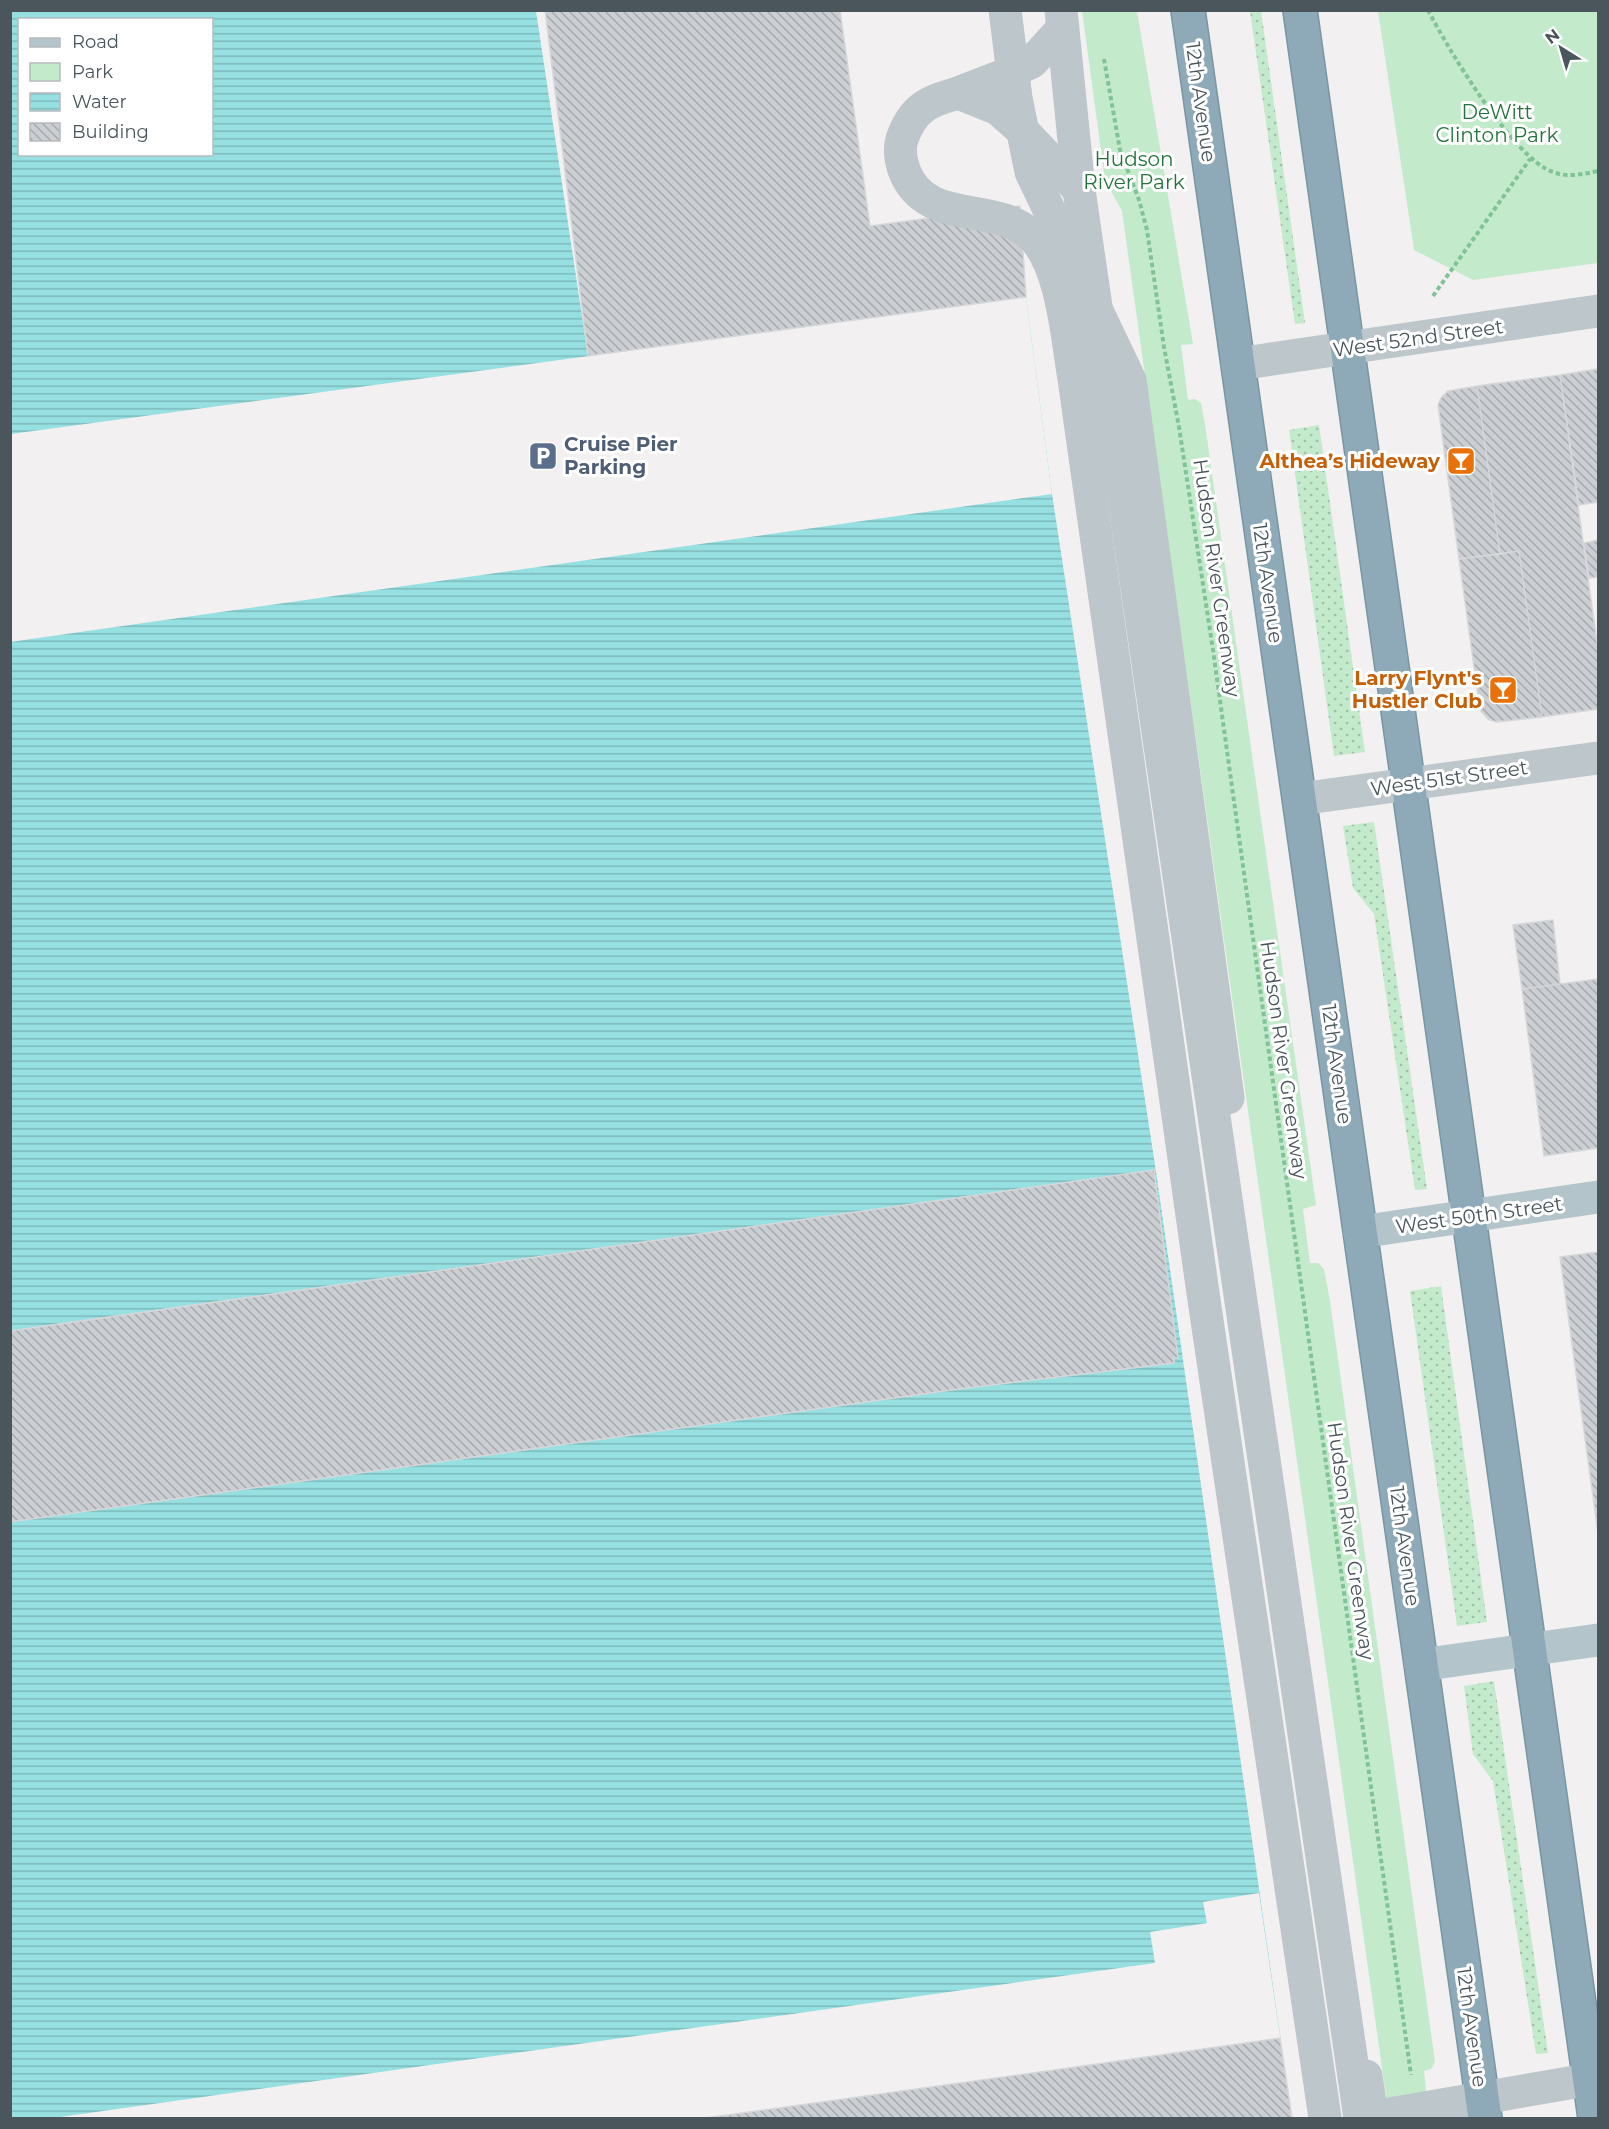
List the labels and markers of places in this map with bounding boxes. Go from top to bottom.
place label: Cruise Pier Parking [564,432,678,479]
parking icon: Cruise Pier Parking [527,440,559,472]
bar icon: Althea’s Hideway [1445,445,1477,477]
place label: Althea’s Hideway [1258,449,1441,473]
place label: Larry Flynt's Hustler Club [1352,666,1482,713]
bar icon: Larry Flynt's Hustler Club [1487,674,1519,706]

